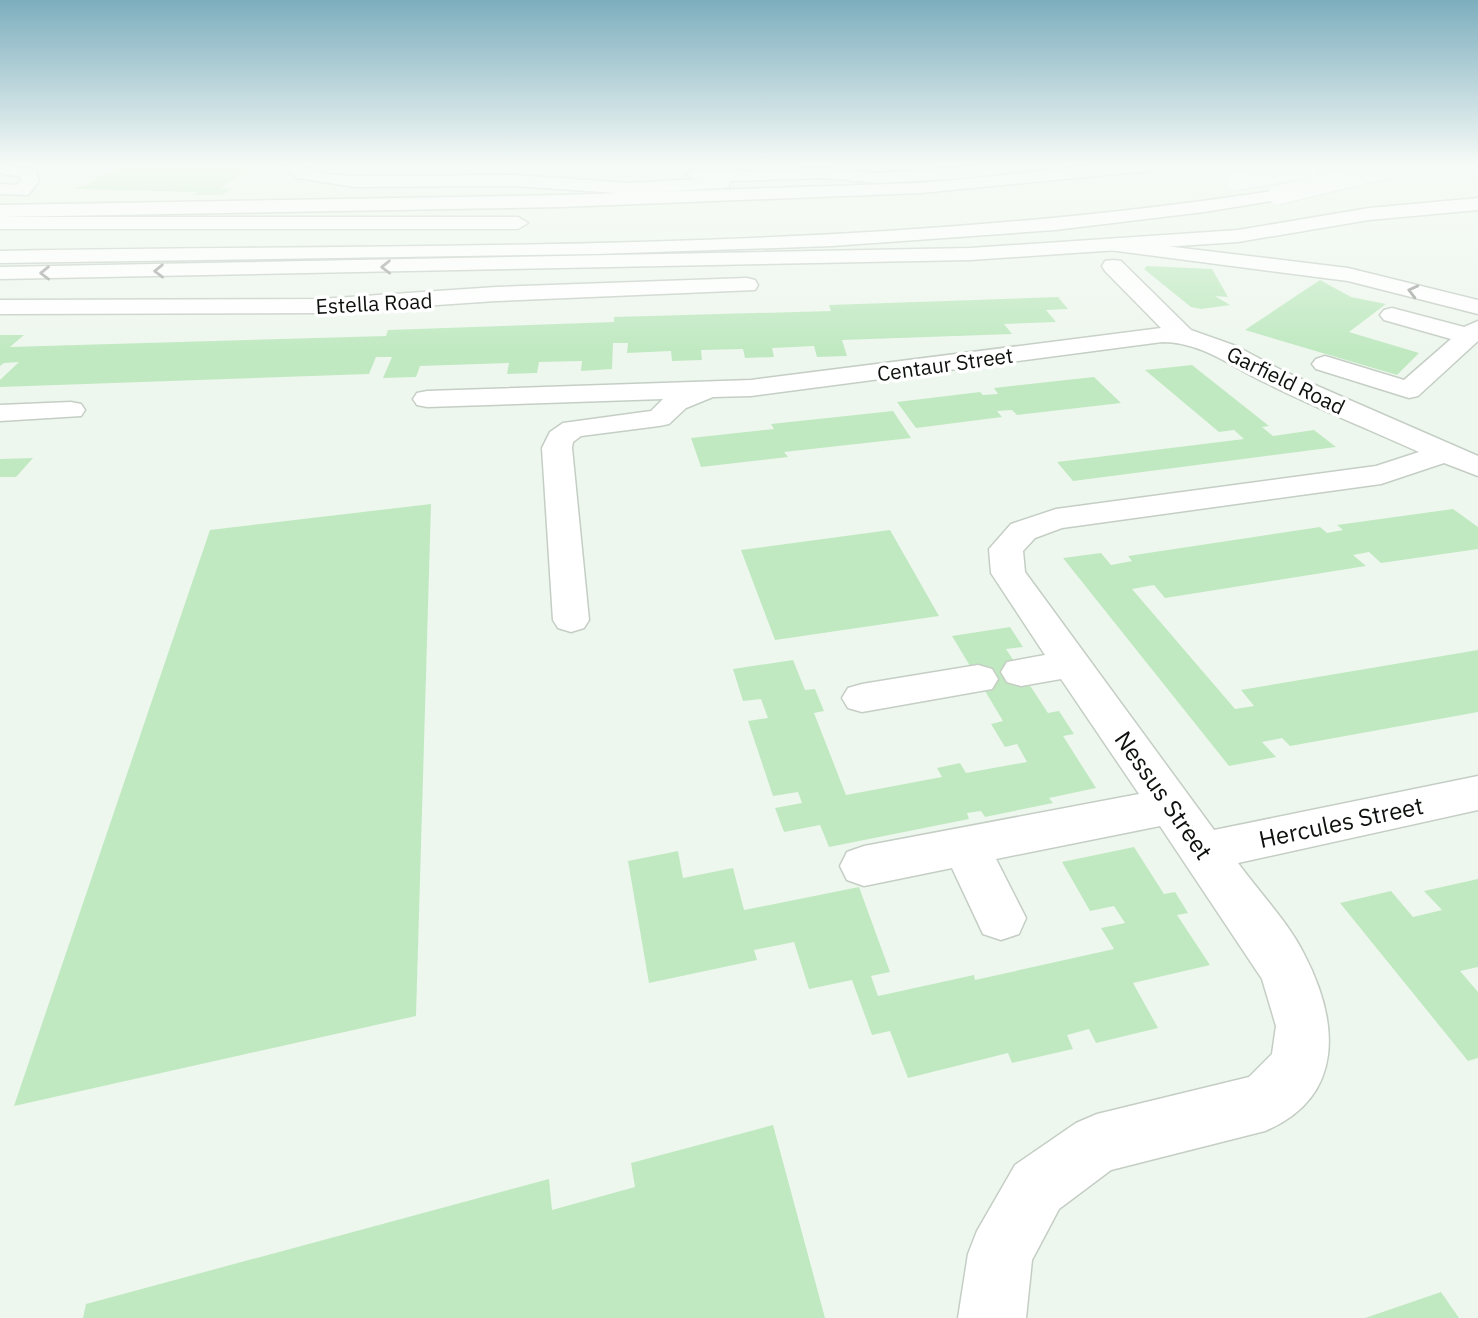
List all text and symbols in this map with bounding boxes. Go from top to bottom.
one-way arrow [380,260,391,275]
one-way arrow [153,264,164,279]
one-way arrow [39,265,50,281]
one-way arrow [1407,285,1419,299]
street label: Estella Road [315,286,433,320]
street label: Garfield Road [1222,339,1350,421]
street label: Centaur Street [875,341,1015,387]
street label: Nessus Street [1108,724,1220,866]
street label: Hercules Street [1256,789,1426,855]

